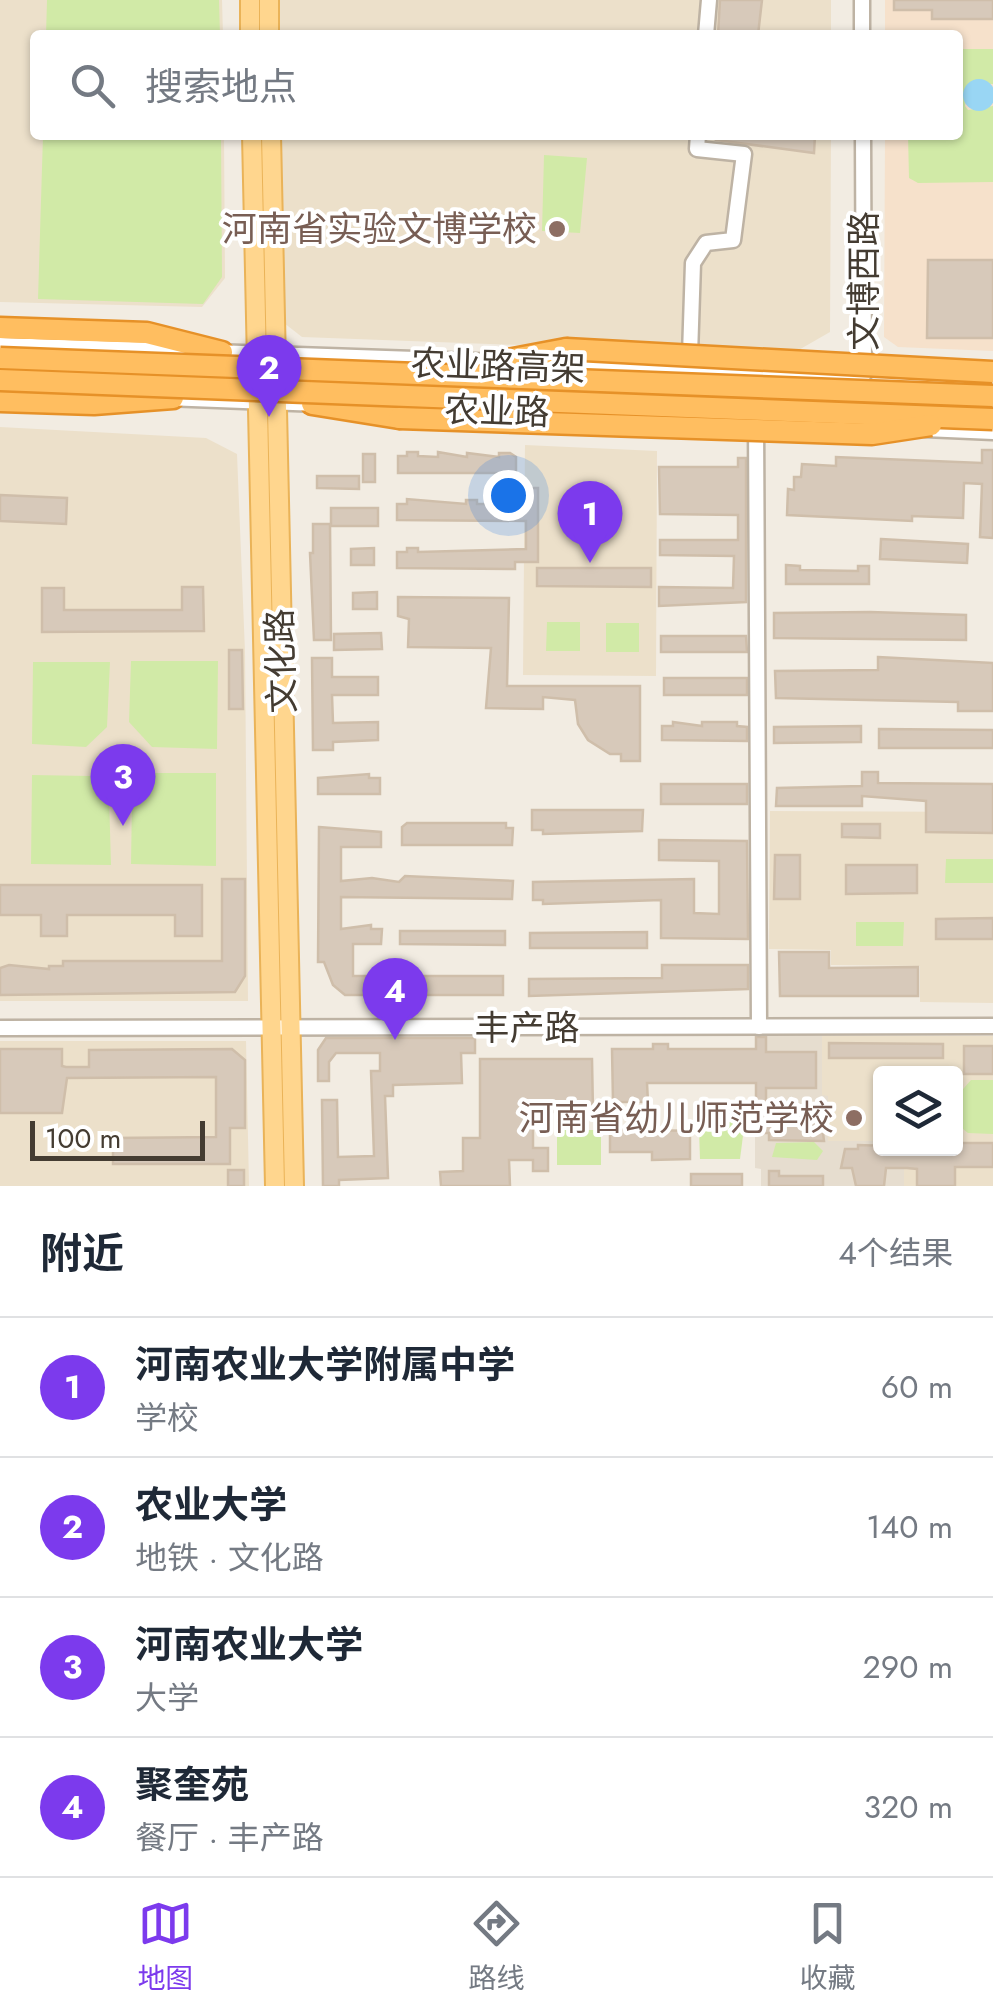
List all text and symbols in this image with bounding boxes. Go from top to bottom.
search box [30,30,963,140]
icon: search [65,58,120,113]
text: 搜索地点 [145,59,297,114]
place label: 河南省实验文博学校 [222,204,537,254]
street label: 文博西路 [839,211,889,351]
marker: 河南省实验文博学校 [546,218,568,240]
pin: 2 [236,334,302,417]
street label: 农业路高架 [410,338,586,394]
street label: 农业路 [444,384,550,438]
your location [483,470,534,521]
pin: 1 [558,480,622,563]
street label: 文化路 [254,608,308,714]
pin: 3 [90,744,156,826]
pin: 4 [362,958,428,1040]
street label: 丰产路 [474,1003,580,1053]
map controls [873,1066,963,1156]
button: layers [873,1066,963,1156]
place label: 河南省幼儿师范学校 [519,1093,834,1143]
marker: 河南省幼儿师范学校 [843,1107,865,1129]
scale bar [30,1116,205,1160]
text: 100 m [45,1118,121,1159]
text: 附近 [40,1223,124,1284]
text: 4个结果 [838,1230,953,1276]
text: 河南农业大学附属中学 [135,1337,515,1392]
text: 1 [64,1364,81,1410]
text: 60 m [881,1364,953,1410]
text: 学校 [135,1395,199,1441]
text: 农业大学 [135,1477,287,1532]
text: 2 [62,1504,83,1550]
text: 140 m [866,1504,953,1550]
text: 地铁 · 文化路 [135,1535,324,1581]
text: 河南农业大学 [135,1617,363,1672]
text: 3 [63,1644,82,1690]
text: 290 m [863,1644,953,1690]
text: 大学 [135,1675,199,1721]
text: 聚奎苑 [135,1757,249,1812]
text: 4 [61,1784,84,1830]
text: 320 m [864,1784,953,1830]
text: 餐厅 · 丰产路 [135,1815,324,1861]
tab: 地图 [137,1896,194,1999]
tab: 路线 [468,1896,525,1999]
tab: 收藏 [799,1896,856,1999]

